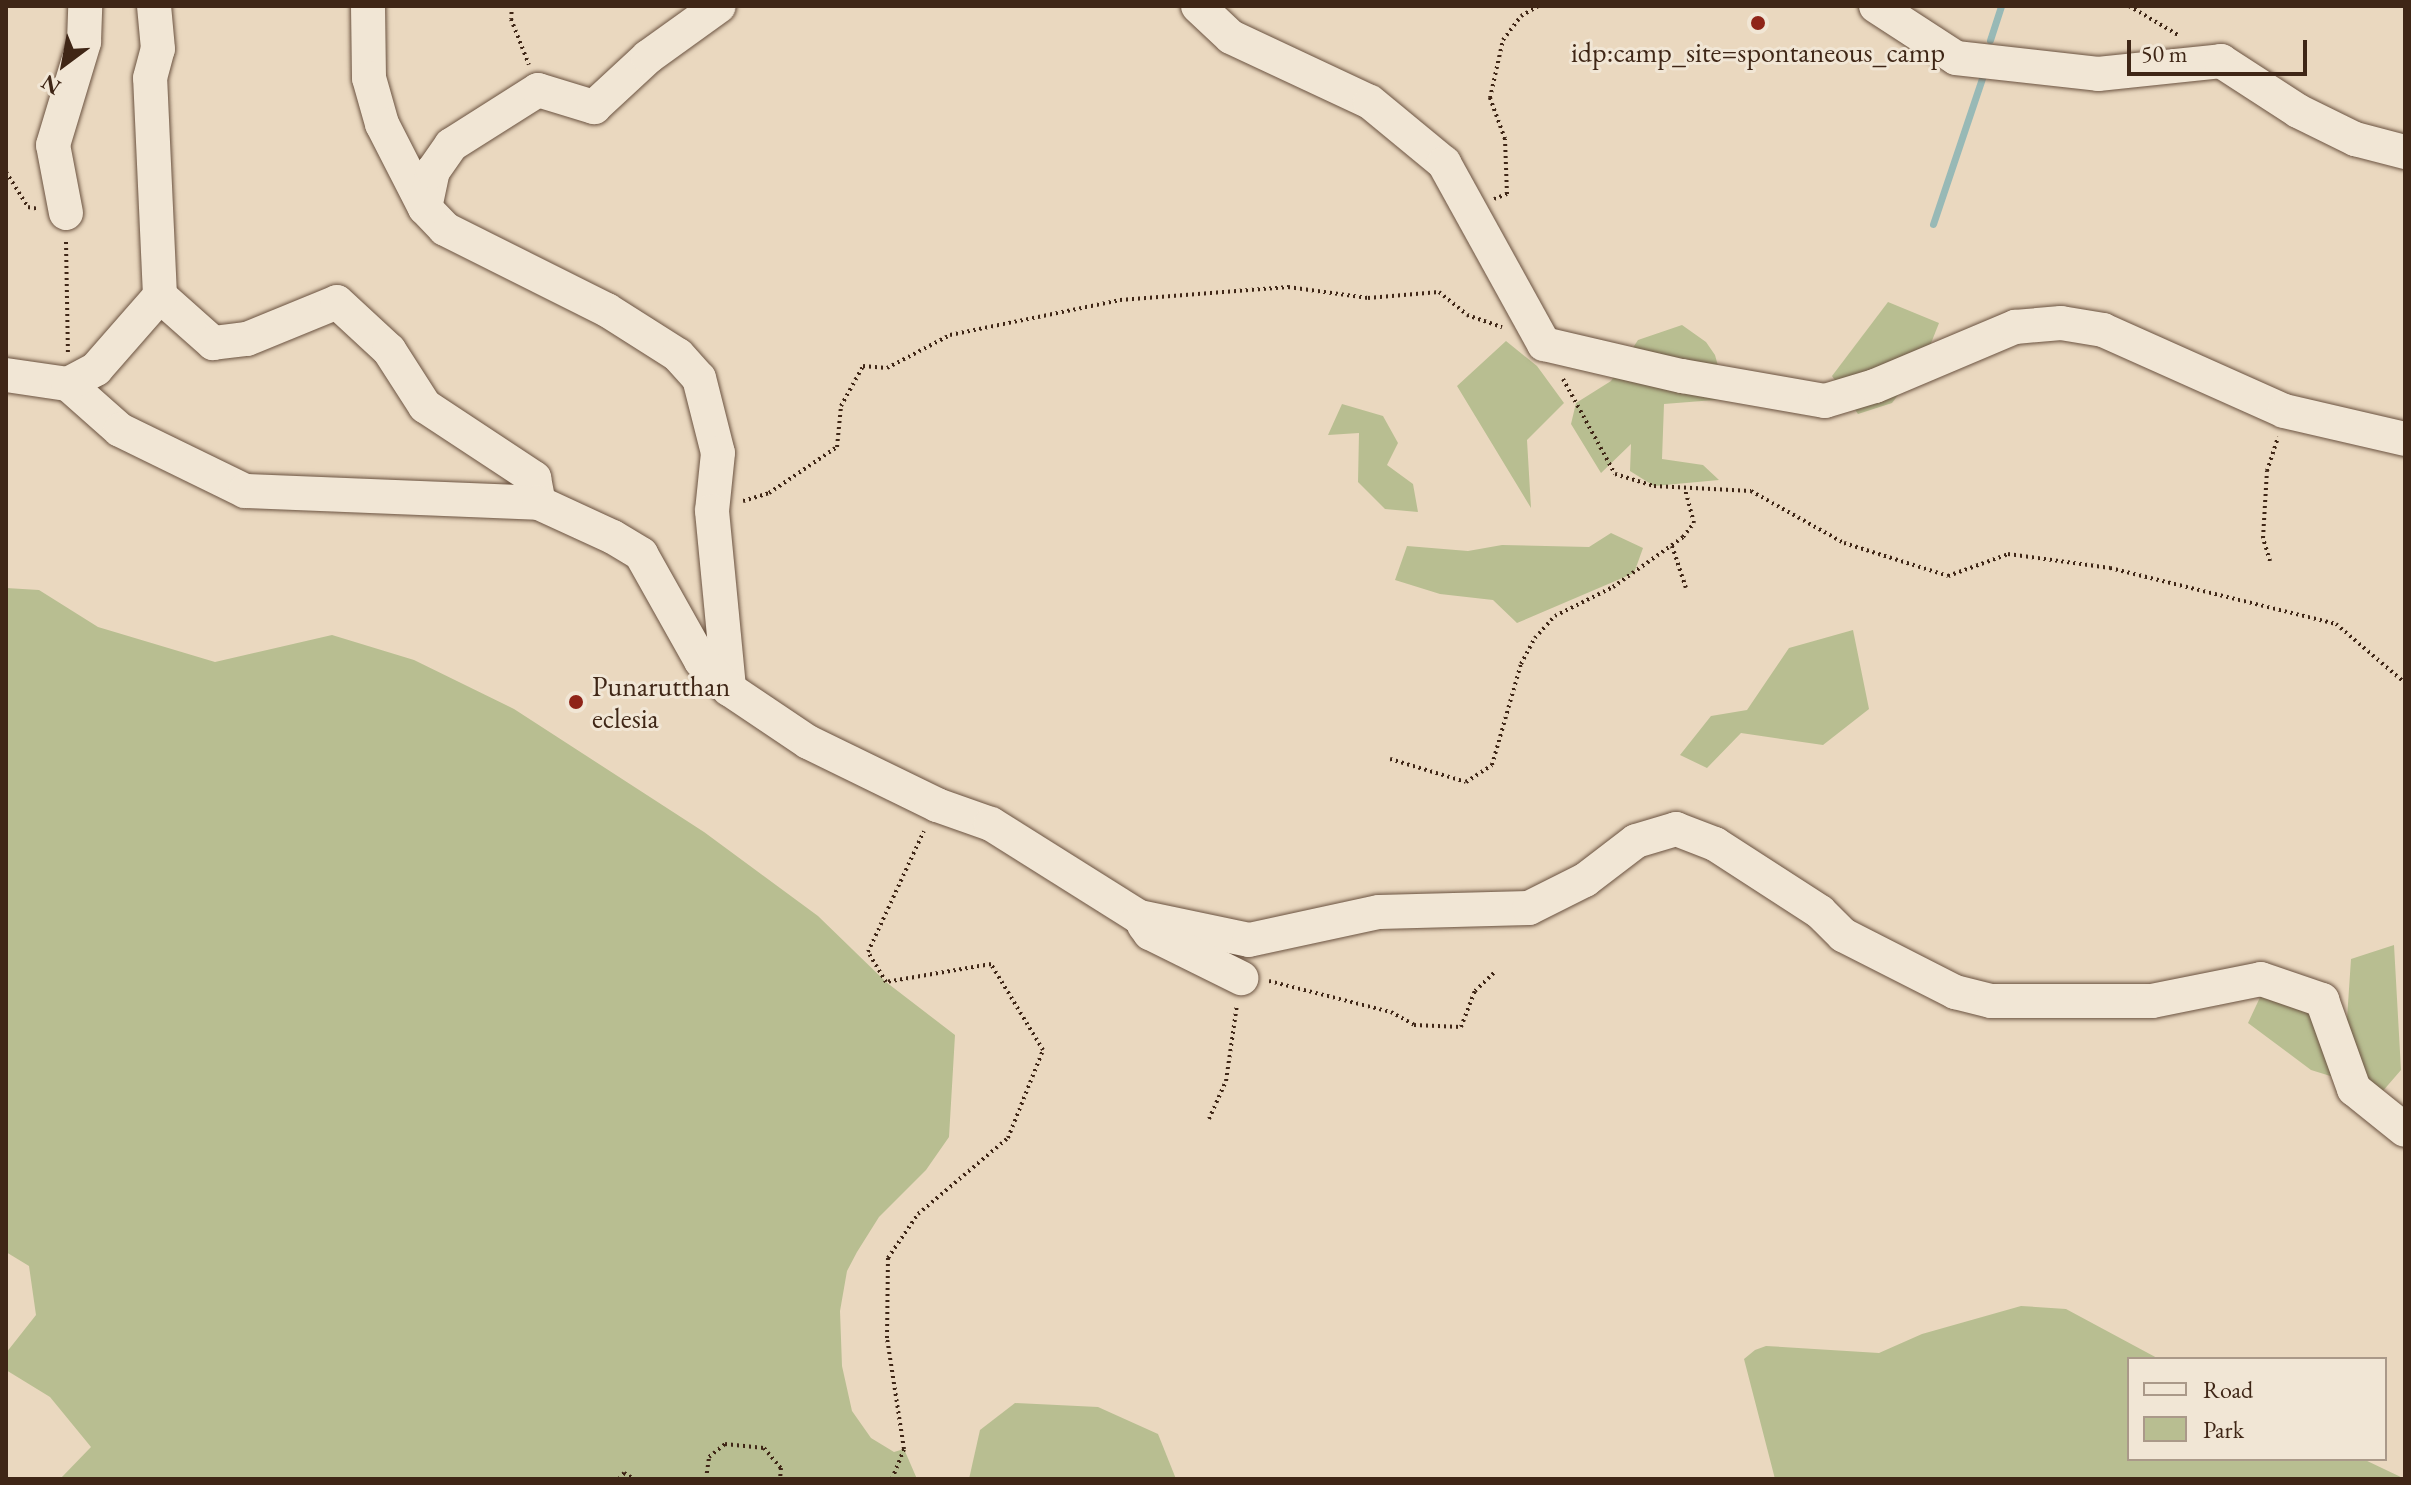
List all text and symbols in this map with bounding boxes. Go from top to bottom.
marker: idp:camp_site=spontaneous_camp [1749,14,1767,32]
north arrow [24,24,104,104]
scale bar [2131,24,2311,74]
place label: idp:camp_site=spontaneous_camp [1571,35,1945,69]
text: 50 m [2141,38,2188,69]
text: N [36,68,66,102]
place label: Punarutthan eclesia [592,669,730,735]
marker: Punarutthan eclesia [567,693,585,711]
legend [2127,1357,2387,1461]
text: Road [2203,1374,2253,1405]
text: Park [2203,1414,2244,1445]

